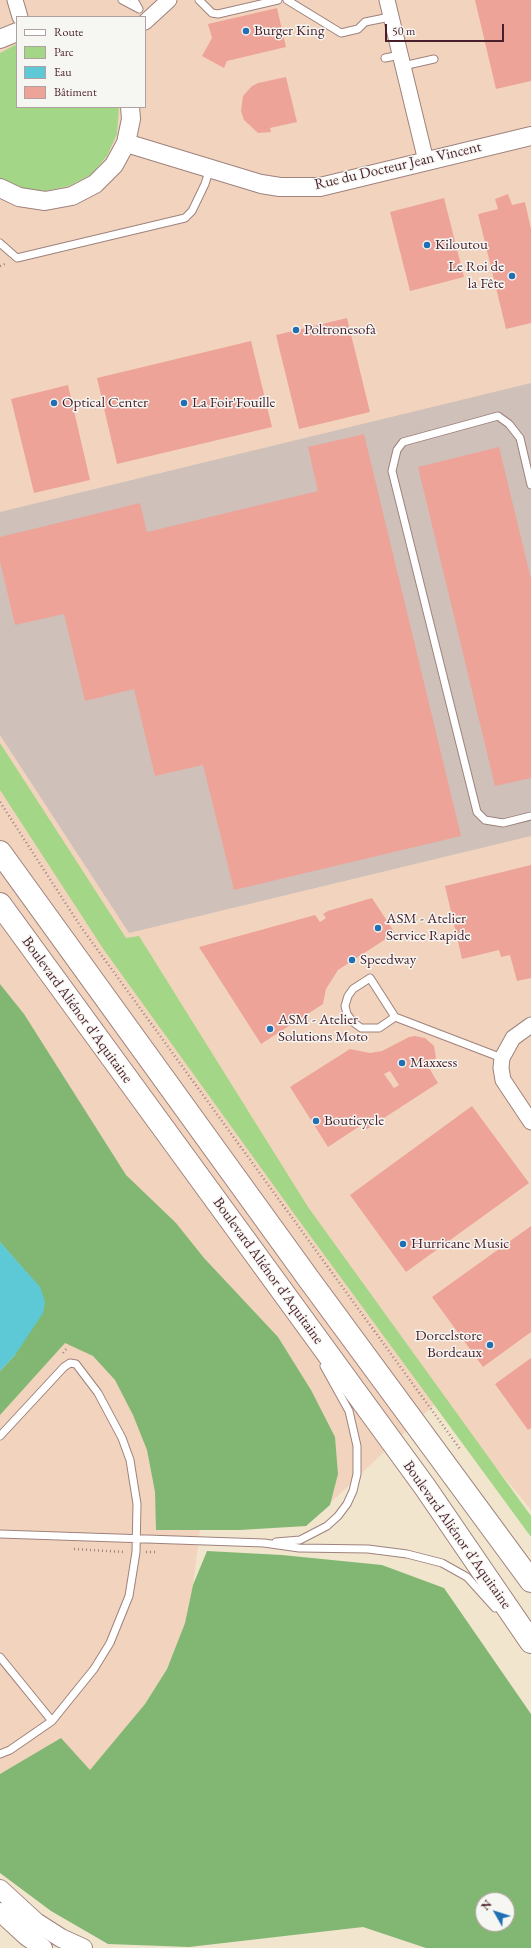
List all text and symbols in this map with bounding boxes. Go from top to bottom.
legend [16,16,146,108]
scale bar [387,16,506,42]
place label: Burger King [254,22,324,40]
text: 50 m [392,23,415,39]
text: Route [54,24,83,40]
marker: Burger King [241,26,251,36]
text: Parc [54,44,74,60]
text: Eau [54,64,72,80]
text: Bâtiment [54,84,97,100]
street label: Rue du Docteur Jean Vincent [313,138,483,194]
place label: Kiloutou [435,236,488,254]
marker: Kiloutou [422,240,432,250]
place label: Le Roi de la Fête [448,258,504,293]
marker: Le Roi de la Fête [507,271,517,281]
place label: Poltronesofà [304,321,376,339]
marker: Poltronesofà [291,325,301,335]
place label: Optical Center [62,394,148,412]
place label: La Foir'Fouille [192,394,275,412]
marker: Optical Center [49,398,59,408]
marker: La Foir'Fouille [179,398,189,408]
place label: ASM - Atelier Service Rapide [386,910,470,945]
marker: ASM - Atelier Service Rapide [373,923,383,933]
street label: Boulevard Aliénor d'Aquitaine [18,933,136,1087]
place label: Speedway [360,951,416,969]
marker: Speedway [347,955,357,965]
place label: ASM - Atelier Solutions Moto [278,1011,368,1046]
marker: ASM - Atelier Solutions Moto [265,1024,275,1034]
place label: Maxxess [410,1054,457,1072]
marker: Maxxess [397,1058,407,1068]
place label: Bouticycle [324,1112,384,1130]
marker: Bouticycle [311,1116,321,1126]
street label: Boulevard Aliénor d'Aquitaine [209,1194,327,1348]
place label: Hurricane Music [411,1235,509,1253]
marker: Hurricane Music [398,1239,408,1249]
place label: Dorcelstore Bordeaux [415,1327,482,1362]
marker: Dorcelstore Bordeaux [485,1340,495,1350]
street label: Boulevard Aliénor d'Aquitaine [399,1457,515,1613]
north arrow [475,1892,515,1932]
text: N [478,1897,495,1913]

